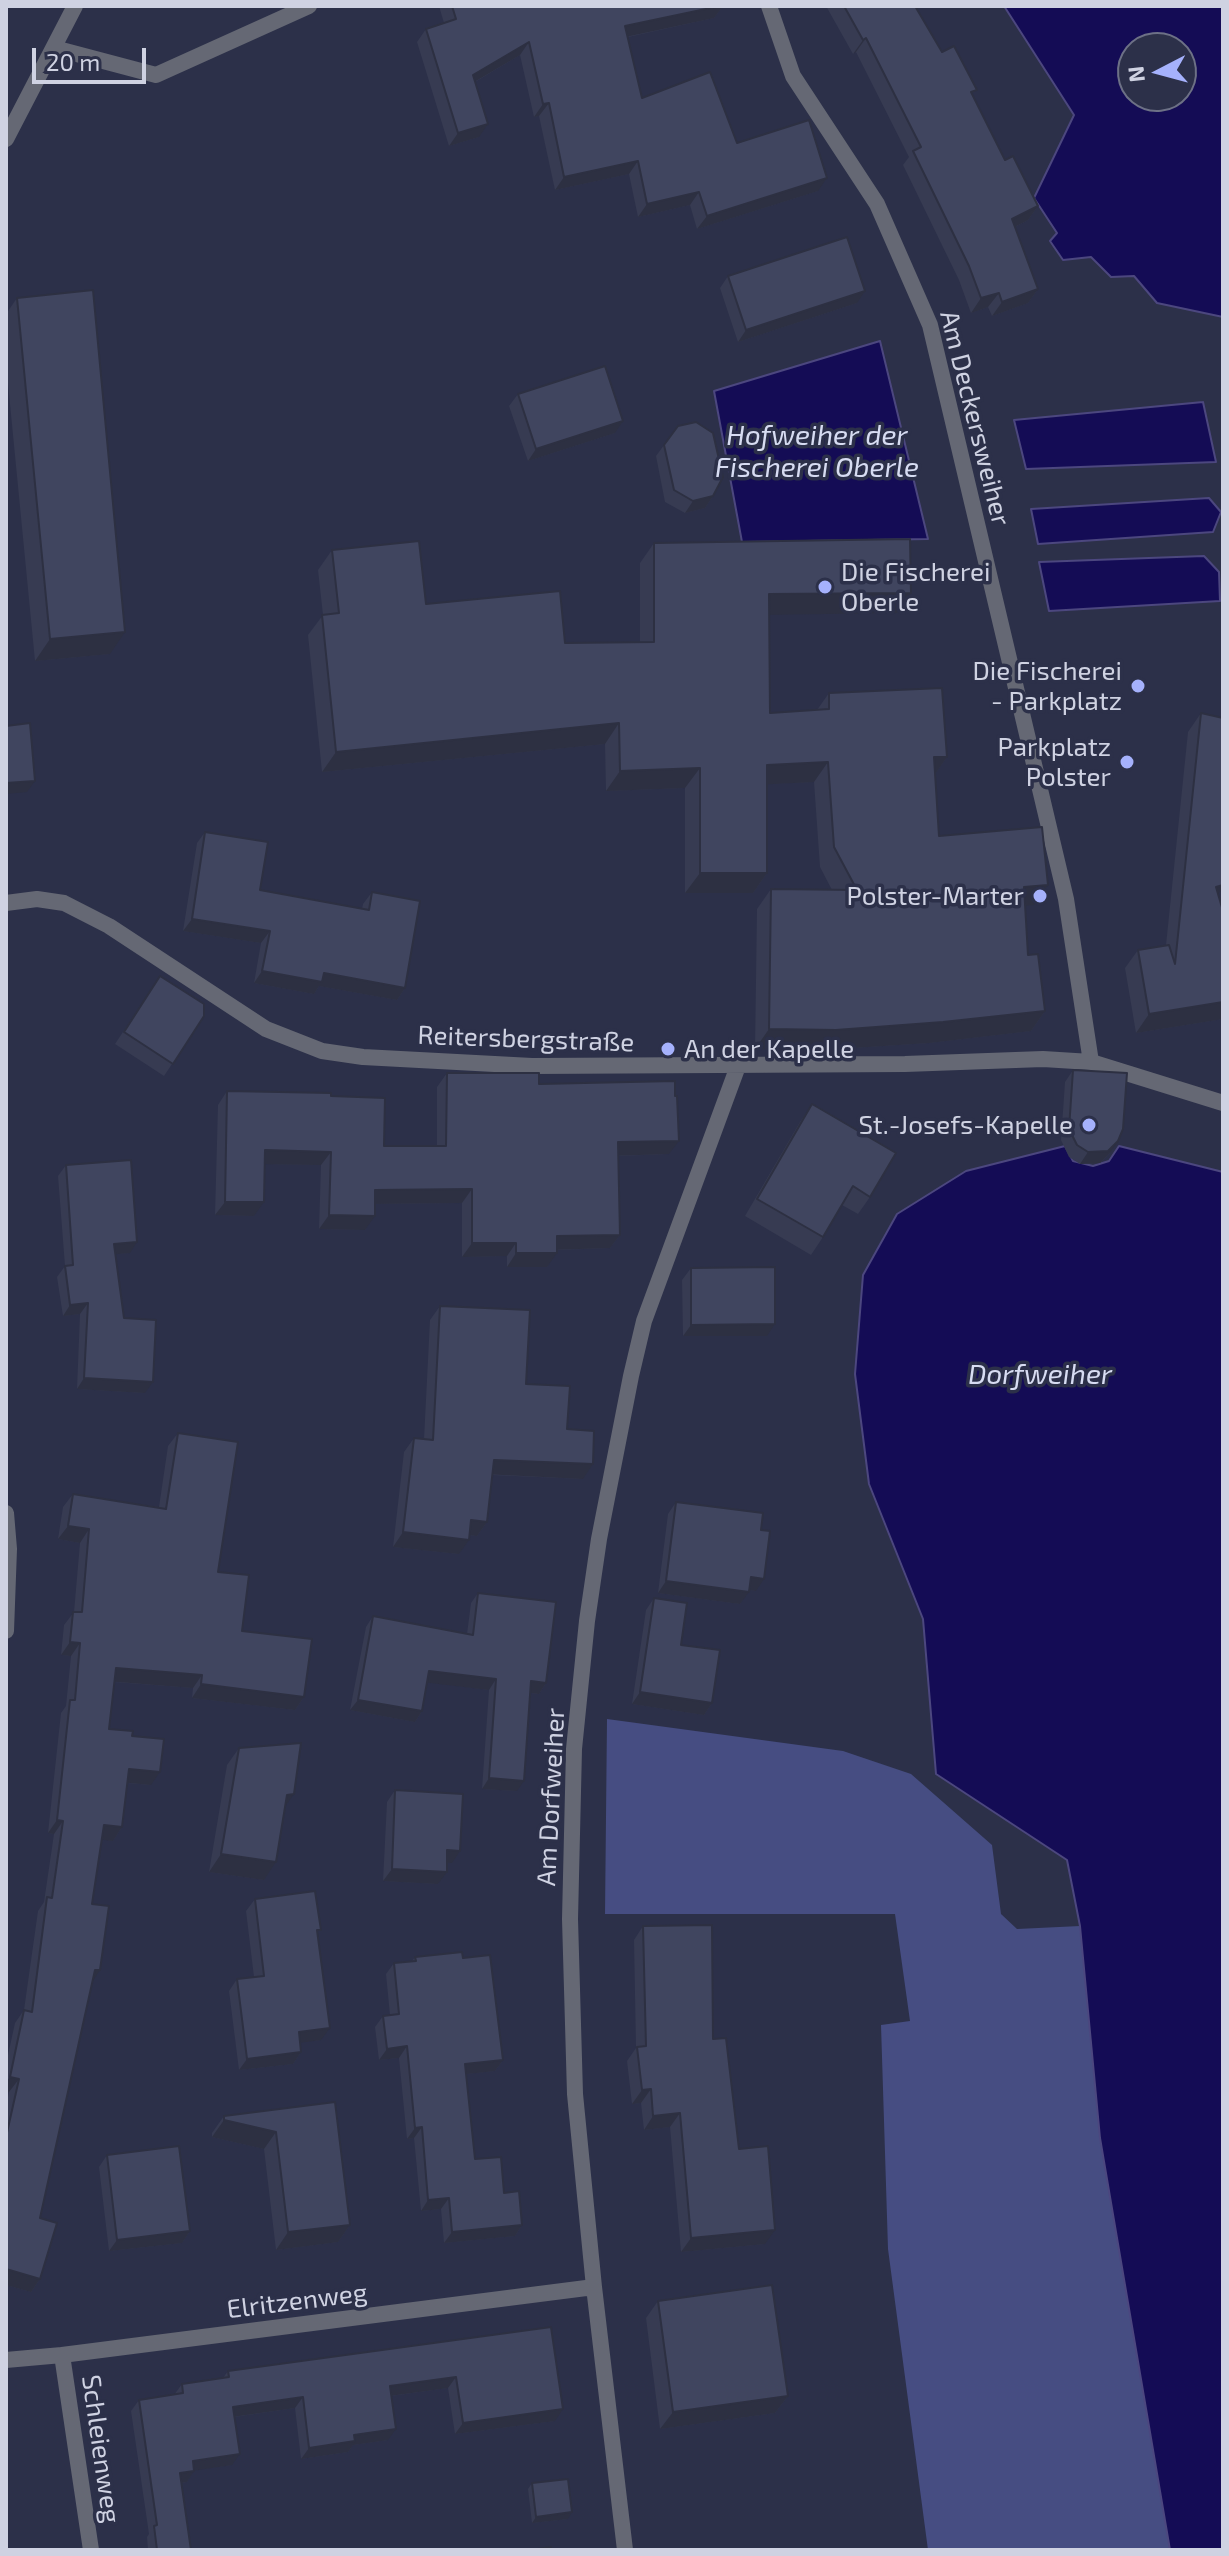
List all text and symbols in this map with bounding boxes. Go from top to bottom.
scale bar [36,32,150,82]
north arrow [1117,32,1197,112]
text: 20 m [46,47,100,76]
text: N [1121,65,1149,84]
street label: Am Deckersweiher [933,307,1017,529]
water label: Hofweiher der Fischerei Oberle [715,419,919,485]
place label: Die Fischerei Oberle [841,556,990,618]
marker: Die Fischerei Oberle [816,578,834,596]
place label: Die Fischerei - Parkplatz [973,655,1122,716]
marker: Die Fischerei - Parkplatz [1129,677,1147,695]
place label: Parkplatz Polster [998,731,1111,792]
marker: Parkplatz Polster [1118,753,1136,771]
place label: Polster-Marter [847,880,1024,912]
marker: Polster-Marter [1031,887,1049,905]
street label: Reitersbergstraße [417,1020,635,1058]
place label: An der Kapelle [684,1033,854,1065]
marker: An der Kapelle [659,1040,677,1058]
place label: St.-Josefs-Kapelle [858,1109,1073,1141]
marker: St.-Josefs-Kapelle [1080,1116,1098,1134]
water label: Dorfweiher [968,1358,1112,1392]
street label: Am Dorfweiher [531,1707,571,1887]
street label: Elritzenweg [225,2277,369,2325]
street label: Schleienweg [75,2373,127,2525]

